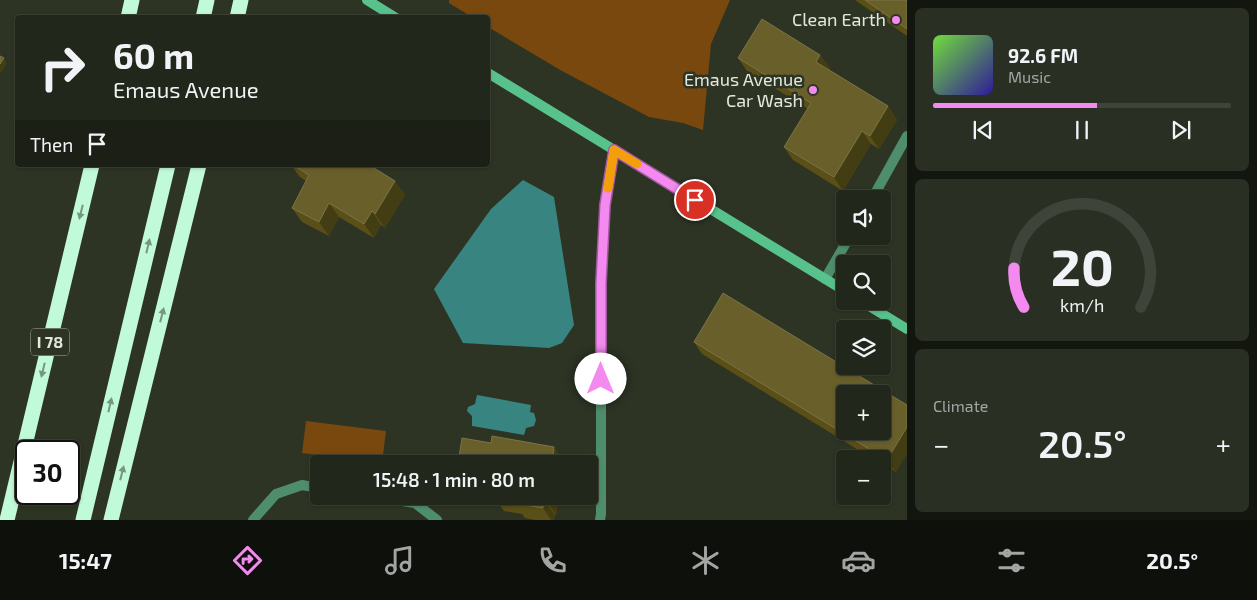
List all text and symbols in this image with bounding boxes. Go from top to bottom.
place label: Clean Earth [792,8,886,30]
marker: Clean Earth [890,14,902,26]
text: 60 m [113,34,194,76]
icon: right [30,35,95,100]
text: 92.6 FM [1008,44,1078,67]
text: Music [1008,67,1051,86]
place label: Emaus Avenue Car Wash [684,68,803,111]
text: Emaus Avenue [113,76,259,102]
marker: Emaus Avenue Car Wash [807,84,819,96]
icon: previous [969,116,997,144]
icon: pause [1068,116,1096,144]
icon: next [1167,116,1195,144]
icon: arrive [83,130,111,158]
text: Then [30,133,73,156]
pin [674,179,716,221]
icon: arrive [681,186,709,214]
map controls [836,190,891,505]
button: sound [836,190,891,245]
one-way arrow [77,205,85,220]
text: 20 [1050,234,1114,296]
one-way arrow [144,239,152,254]
button: search [836,255,891,310]
text: km/h [1060,294,1104,316]
one-way arrow [158,307,166,322]
button: layers [836,320,891,375]
road number: I 78 [31,328,69,356]
position arrow [574,352,626,404]
one-way arrow [39,363,47,378]
button: + [836,385,891,440]
text: Climate [933,396,988,415]
one-way arrow [106,397,114,412]
text: 20.5° [1038,420,1127,466]
text: − [933,427,949,461]
text: + [1216,427,1231,461]
speed limit sign: 30 [15,440,80,505]
button: − [836,450,891,505]
one-way arrow [118,465,126,480]
text: 15:48 · 1 min · 80 m [373,468,535,491]
icon: directions [230,543,265,578]
icon: music [382,543,417,578]
icon: phone [535,543,570,578]
icon: climate [688,543,723,578]
icon: car [841,543,876,578]
icon: filters [994,543,1029,578]
text: 15:47 [59,547,112,573]
text: 20.5° [1146,547,1198,573]

